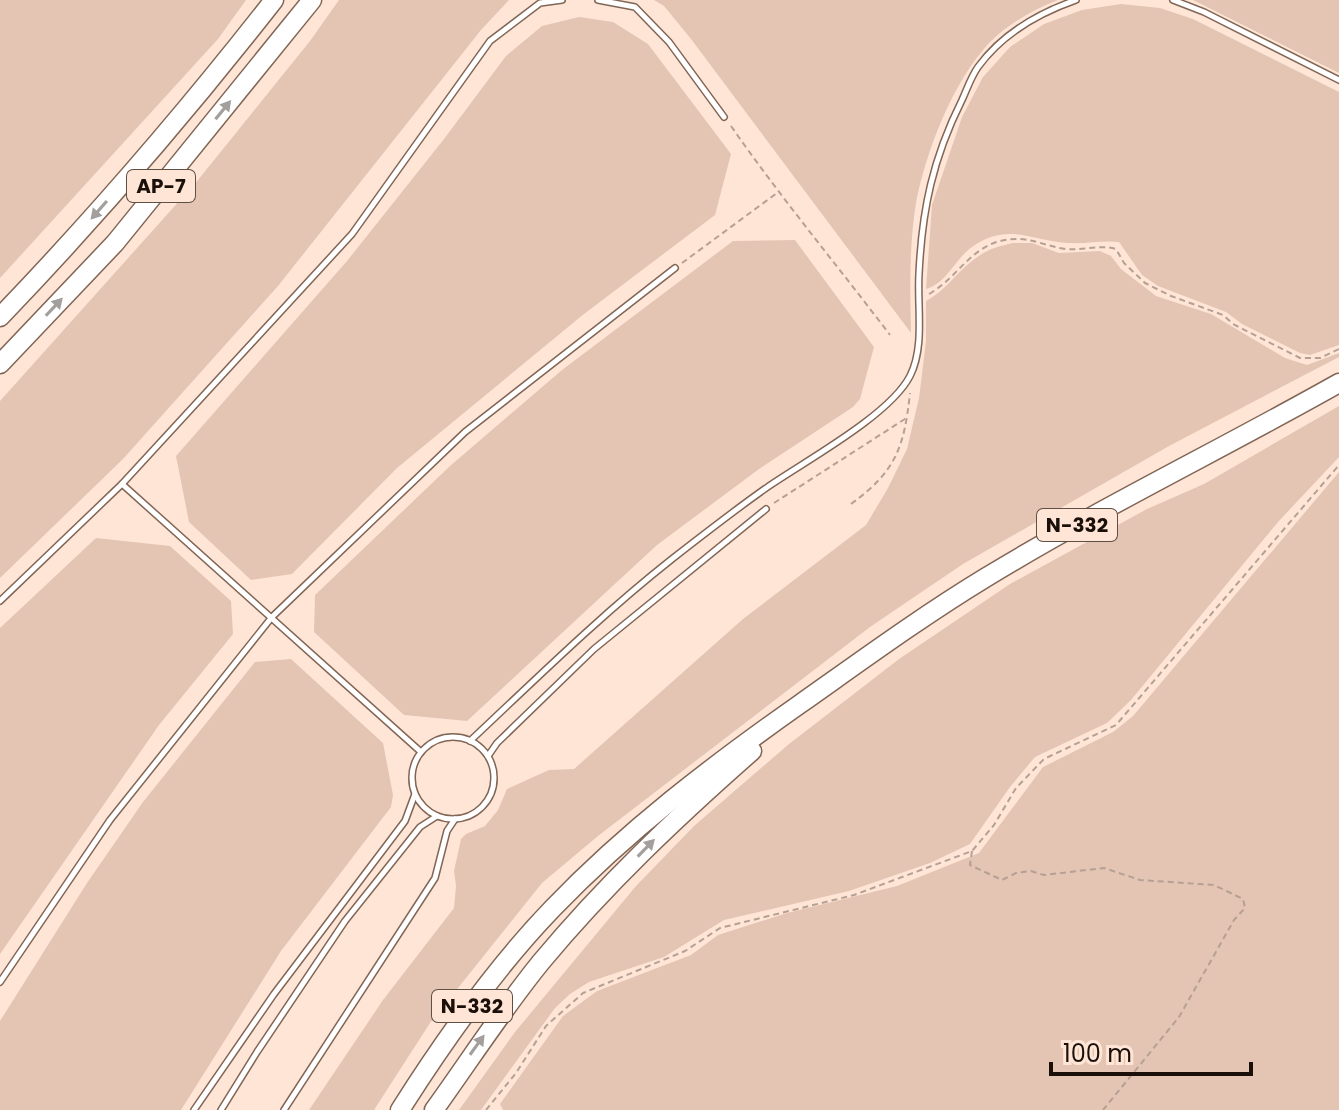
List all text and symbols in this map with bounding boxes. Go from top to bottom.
one-way arrow [214,100,230,120]
road number: AP-7 [127,170,195,202]
one-way arrow [91,200,108,220]
one-way arrow [44,298,62,317]
road number: N-332 [1037,509,1117,541]
one-way arrow [637,839,655,858]
road number: N-332 [432,990,512,1022]
scale bar [1051,1026,1251,1076]
one-way arrow [469,1035,484,1056]
text: 100 m [1063,1037,1132,1070]

